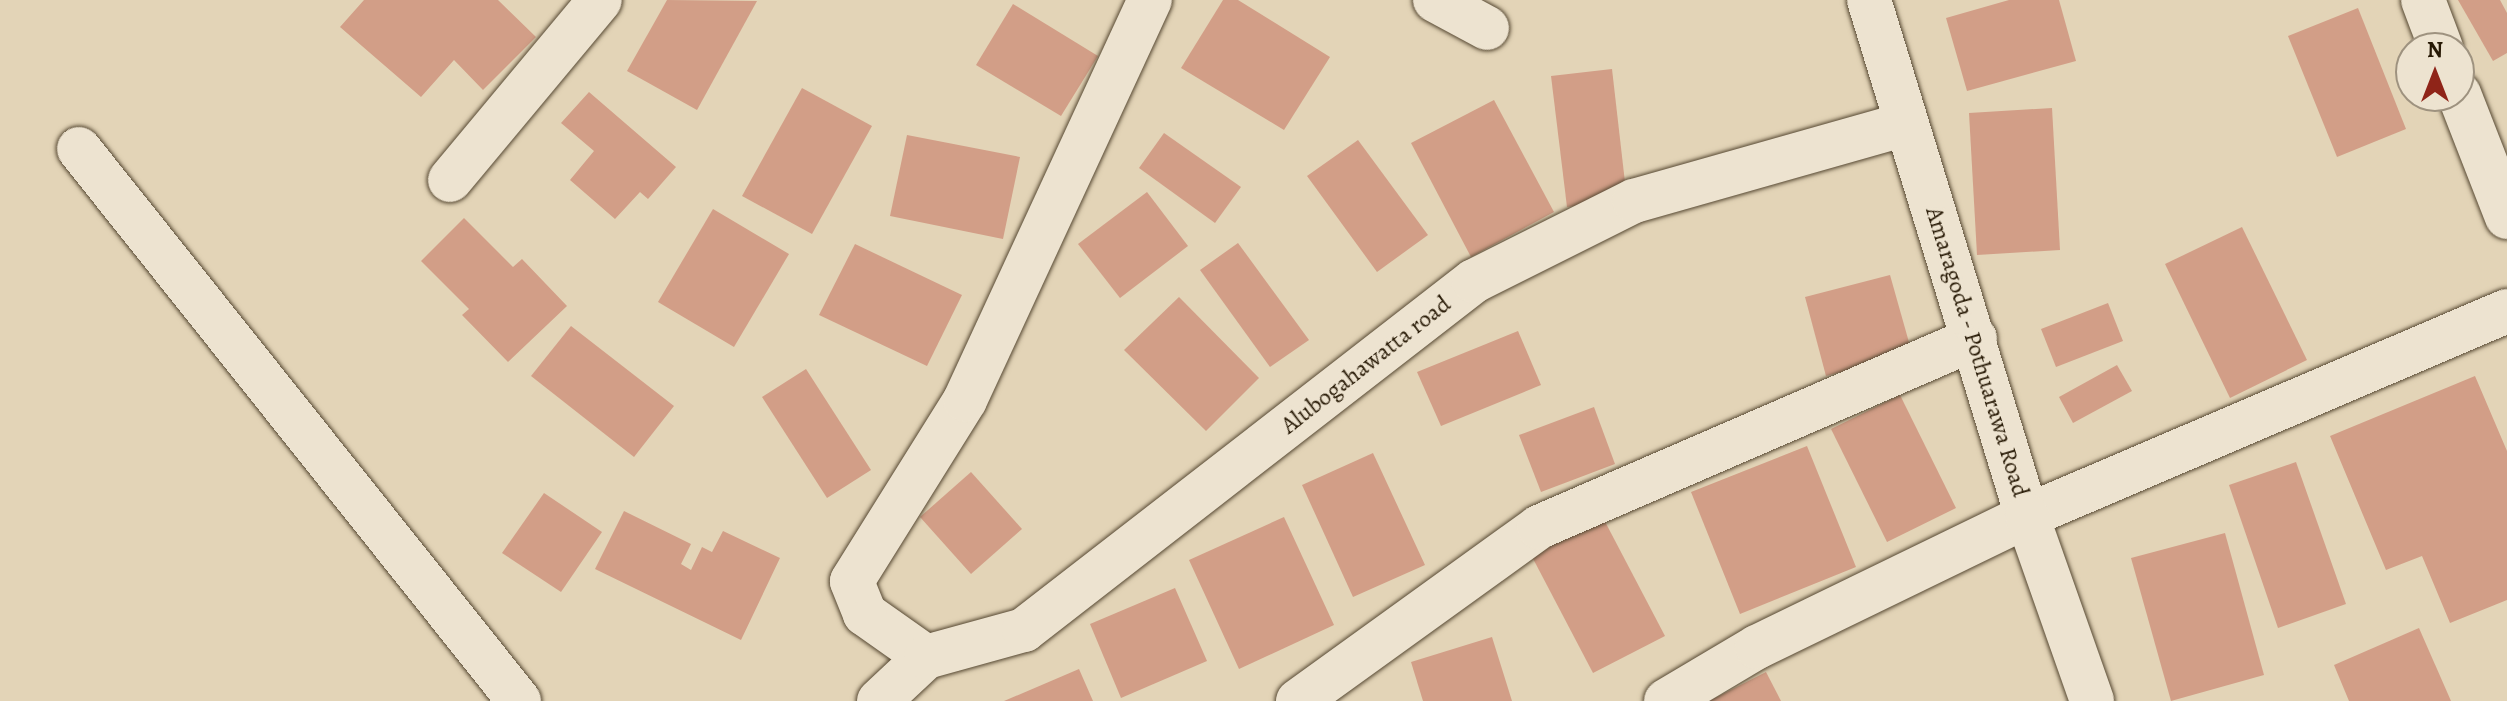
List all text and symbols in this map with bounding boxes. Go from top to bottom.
north arrow [2395,32,2475,112]
text: N [2427,35,2443,65]
street label: Amaragoda - Pothuarawa Road [1919,203,2035,501]
street label: Alubogahawatta road [1275,290,1457,440]

